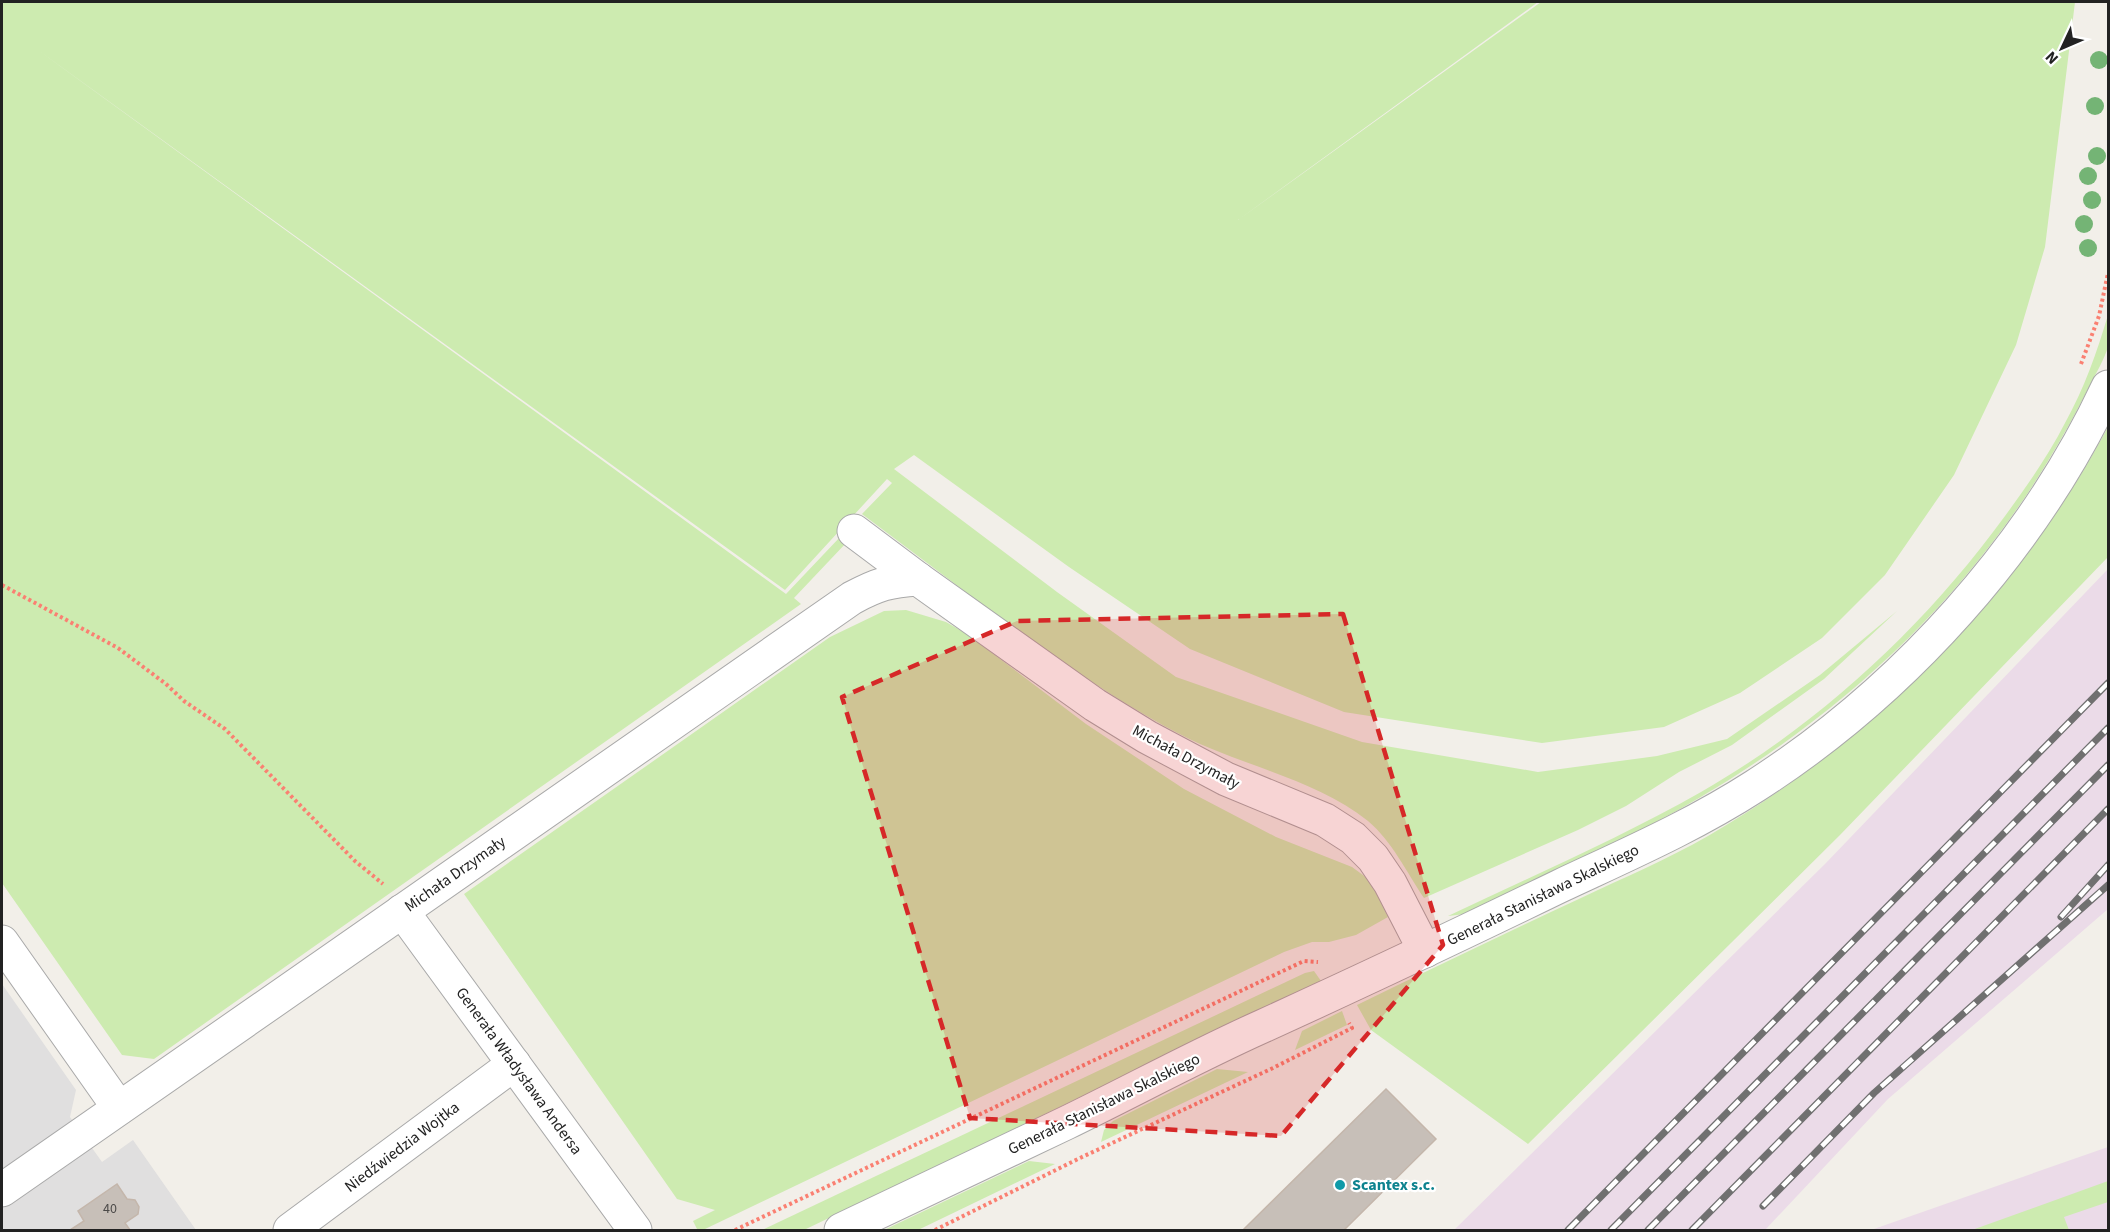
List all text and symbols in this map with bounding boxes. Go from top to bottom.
north arrow [2032,18,2092,78]
text: N [2040,46,2064,69]
street label: Michała Drzymały [1128,719,1244,795]
street label: Michała Drzymały [400,831,510,917]
street label: Generała Stanisława Skalskiego [1443,839,1643,951]
street label: Generała Władysława Andersa [451,983,587,1159]
street label: Generała Stanisława Skalskiego [1004,1048,1204,1160]
street label: Niedźwiedzia Wojtka [340,1097,464,1197]
place label: Scantex s.c. [1352,1174,1435,1196]
marker: Scantex s.c. [1333,1178,1347,1192]
house number: 40 [103,1199,117,1219]

